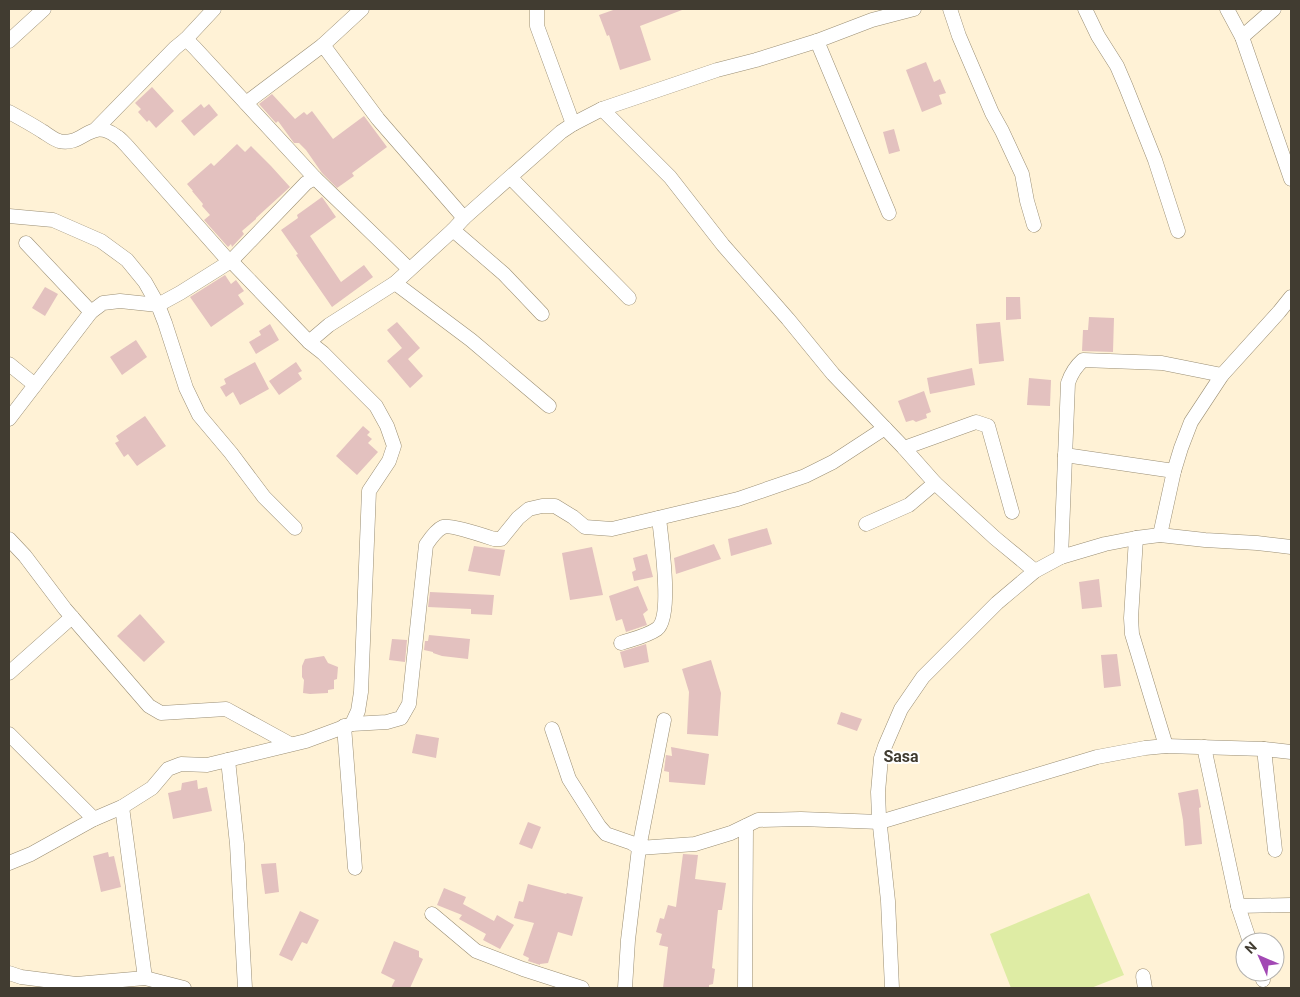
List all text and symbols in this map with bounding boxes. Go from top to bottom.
district label: Sasa [883,747,919,766]
north arrow [1235,932,1285,982]
text: N [1242,939,1260,957]

